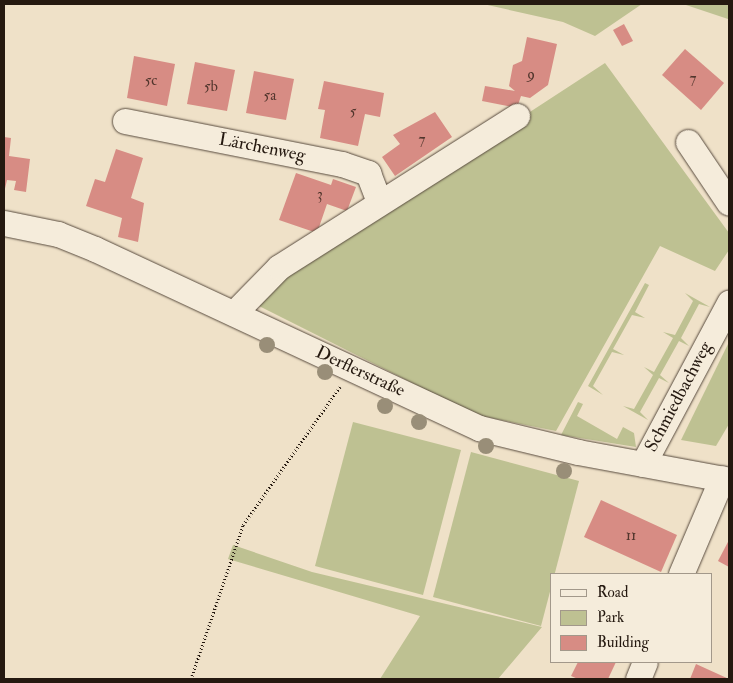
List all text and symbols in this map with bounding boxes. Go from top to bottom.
house number: 9 [527,66,535,84]
house number: 7 [690,70,696,88]
house number: 5c [145,72,157,90]
house number: 5b [204,78,218,96]
house number: 5a [264,87,276,105]
house number: 5 [350,103,356,121]
street label: Lärchenweg [217,129,307,167]
house number: 7 [419,131,425,149]
house number: 3 [317,186,323,204]
street label: Schmiedbachweg [641,338,717,456]
street label: Derflerstraße [312,342,408,402]
house number: 11 [626,527,636,545]
legend [550,573,713,663]
text: Road [597,583,628,602]
text: Park [597,608,624,627]
text: Building [597,633,649,652]

